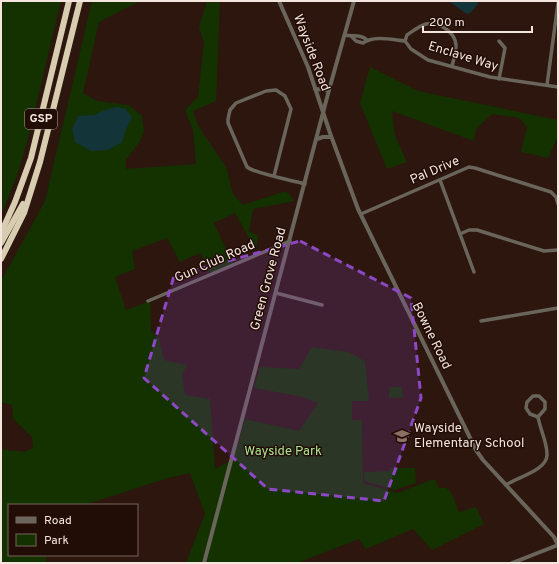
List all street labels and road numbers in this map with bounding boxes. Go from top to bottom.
street label: Wayside Road [289,12,333,94]
street label: Enclave Way [426,39,500,75]
road number: GSP [25,109,57,129]
street label: Pal Drive [408,153,462,189]
street label: Green Grove Road [248,226,290,332]
street label: Gun Club Road [172,237,258,287]
street label: Bowne Road [408,300,454,372]

